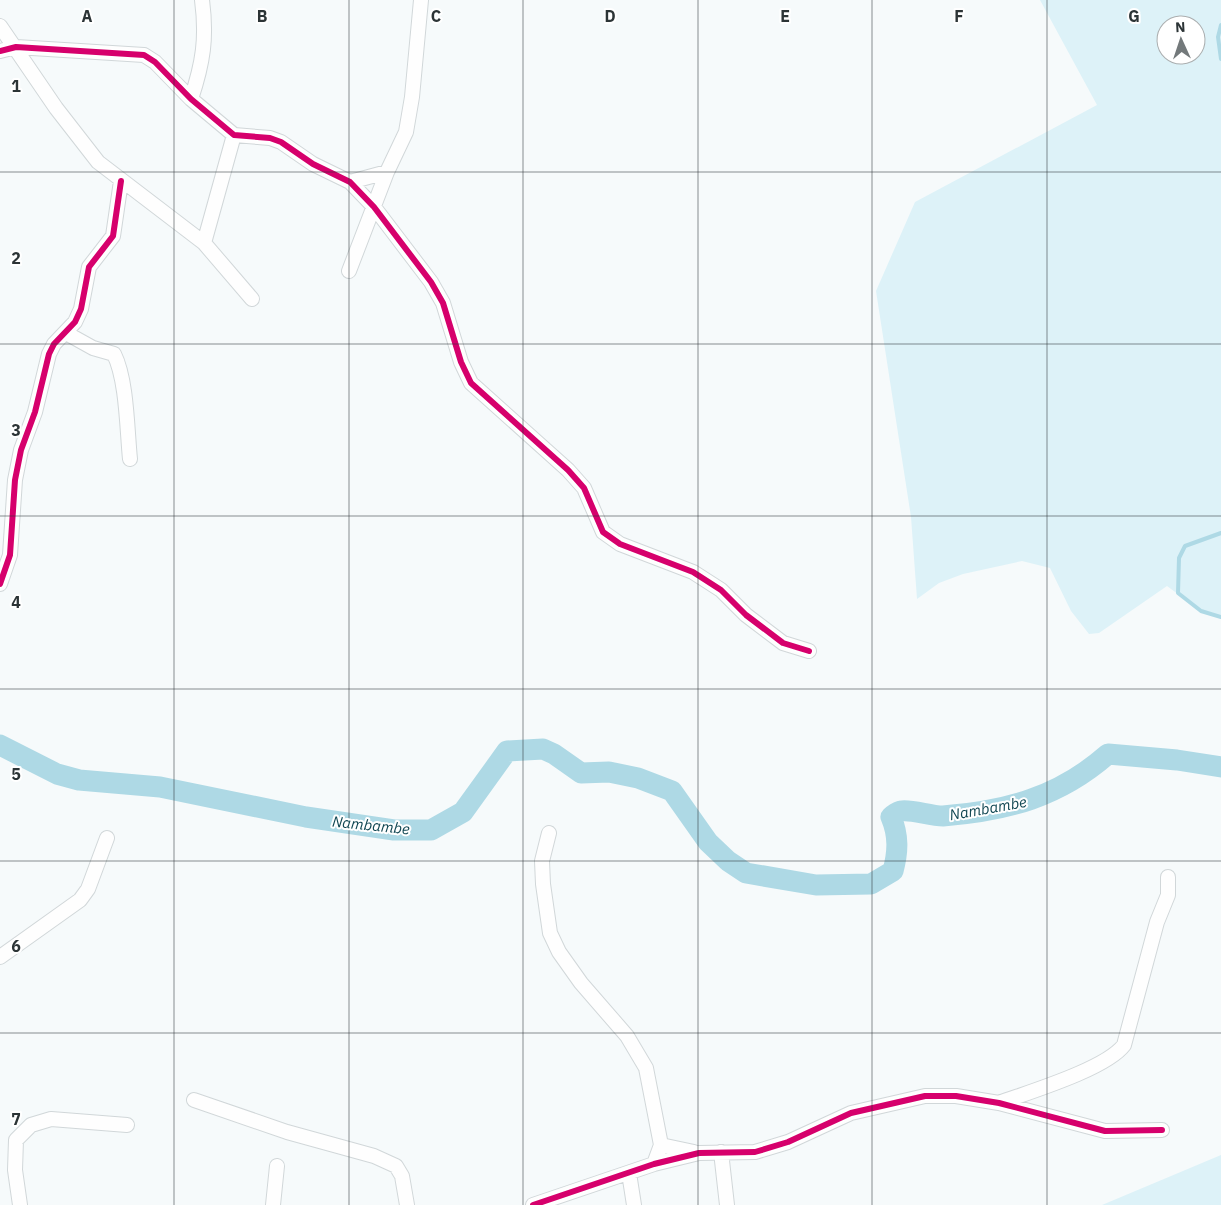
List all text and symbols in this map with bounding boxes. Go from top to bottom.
text: A [82,6,93,26]
text: B [257,6,268,26]
text: C [431,6,441,26]
text: D [604,6,616,26]
text: E [780,6,790,26]
text: F [954,6,964,26]
text: G [1128,6,1140,26]
north arrow [1156,15,1206,65]
text: N [1175,18,1186,36]
text: 1 [11,76,21,96]
text: 2 [11,248,21,268]
text: 3 [11,420,21,440]
text: 4 [11,592,21,612]
text: 5 [11,764,21,784]
water label: Nambambe [948,792,1028,824]
water label: Nambambe [331,811,411,839]
text: 6 [11,936,21,956]
text: 7 [11,1109,21,1129]

